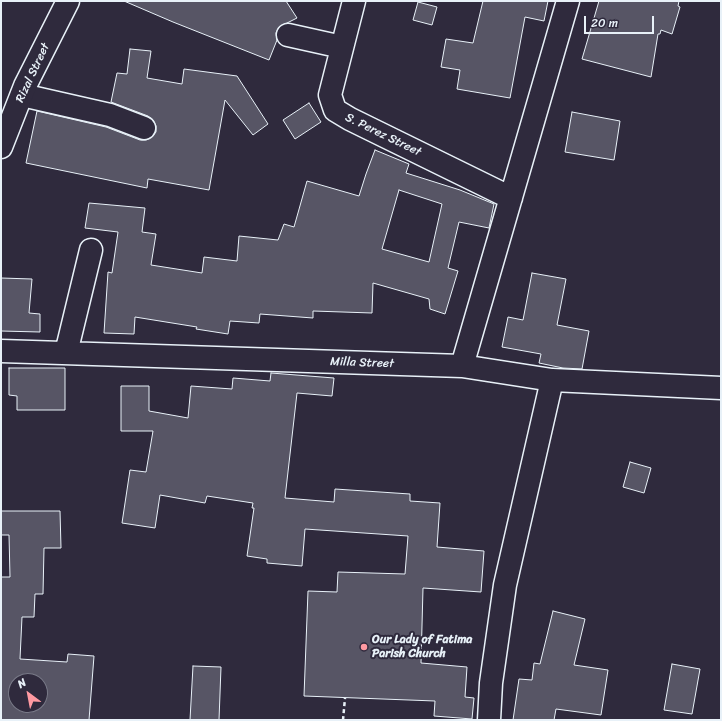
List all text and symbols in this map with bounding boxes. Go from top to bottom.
scale bar [586,8,656,34]
text: 20 m [591,12,618,34]
street label: Rizal Street [13,41,53,105]
street label: S. Perez Street [343,110,423,160]
street label: Milla Street [330,355,394,371]
place label: Our Lady of Fatima Parish Church [372,633,472,661]
marker: Our Lady of Fatima Parish Church [359,642,369,652]
north arrow [8,673,48,713]
text: N [14,673,30,693]

